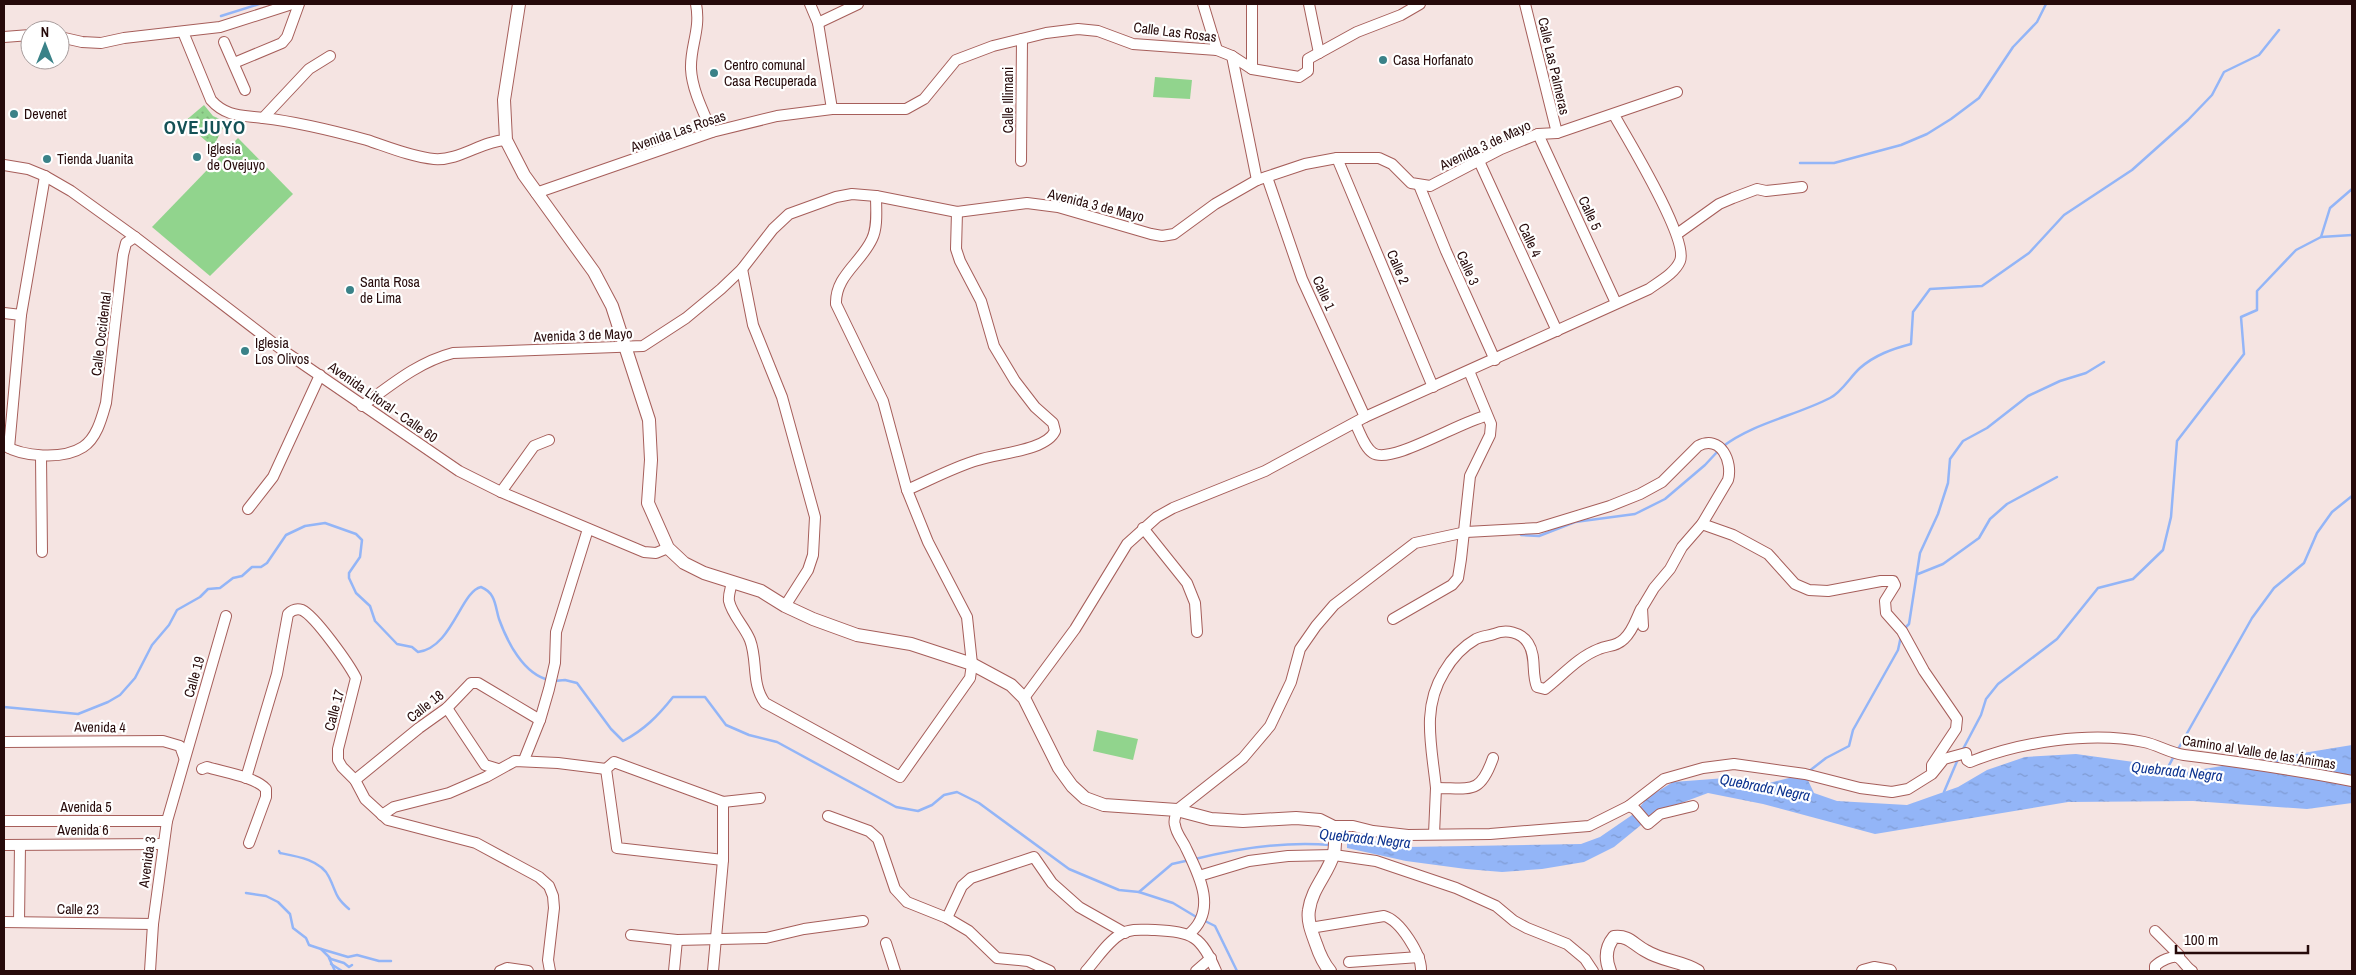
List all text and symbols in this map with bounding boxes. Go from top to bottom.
street label: Calle Las Palmeras [1534,15,1574,117]
street label: Calle Las Rosas [1132,18,1218,46]
north arrow [20,20,70,70]
text: N [41,23,49,41]
place label: Casa Horfanato [1393,51,1473,69]
marker: Casa Horfanato [1377,54,1389,66]
place label: Centro comunal Casa Recuperada [724,56,817,90]
marker: Centro comunal Casa Recuperada [708,67,720,79]
street label: Calle Illimani [999,67,1017,133]
place label: Devenet [24,105,67,123]
street label: Avenida Las Rosas [627,106,728,156]
marker: Devenet [8,108,20,120]
district label: OVEJUYO [164,114,246,140]
street label: Avenida 3 de Mayo [1436,116,1534,174]
place label: Iglesia de Ovejuyo [207,140,265,174]
place label: Tienda Juanita [57,150,134,168]
marker: Iglesia de Ovejuyo [191,151,203,163]
marker: Tienda Juanita [41,153,53,165]
street label: Avenida 3 de Mayo [1045,184,1146,226]
street label: Calle 5 [1574,193,1606,233]
street label: Calle 4 [1514,220,1546,261]
street label: Calle 2 [1383,247,1413,287]
street label: Calle 3 [1453,248,1483,288]
place label: Santa Rosa de Lima [360,273,421,307]
street label: Calle 1 [1309,273,1340,314]
marker: Santa Rosa de Lima [344,284,356,296]
street label: Calle Occidental [87,291,115,377]
street label: Avenida 3 de Mayo [532,324,633,346]
place label: Iglesia Los Olivos [255,334,309,368]
marker: Iglesia Los Olivos [239,345,251,357]
street label: Avenida Litoral - Calle 60 [324,357,441,446]
street label: Calle 19 [180,654,208,700]
street label: Calle 18 [403,686,447,726]
street label: Calle 17 [320,687,348,733]
street label: Avenida 4 [73,718,127,736]
street label: Camino al Valle de las Ánimas [2181,731,2337,773]
water label: Quebrada Negra [2130,756,2224,786]
water label: Quebrada Negra [1718,768,1812,806]
street label: Avenida 5 [59,798,112,816]
street label: Avenida 6 [56,821,109,839]
water label: Quebrada Negra [1318,823,1412,853]
street label: Avenida 3 [134,835,159,890]
street label: Calle 23 [57,900,99,918]
scale bar [2176,922,2308,954]
text: 100 m [2184,929,2218,950]

